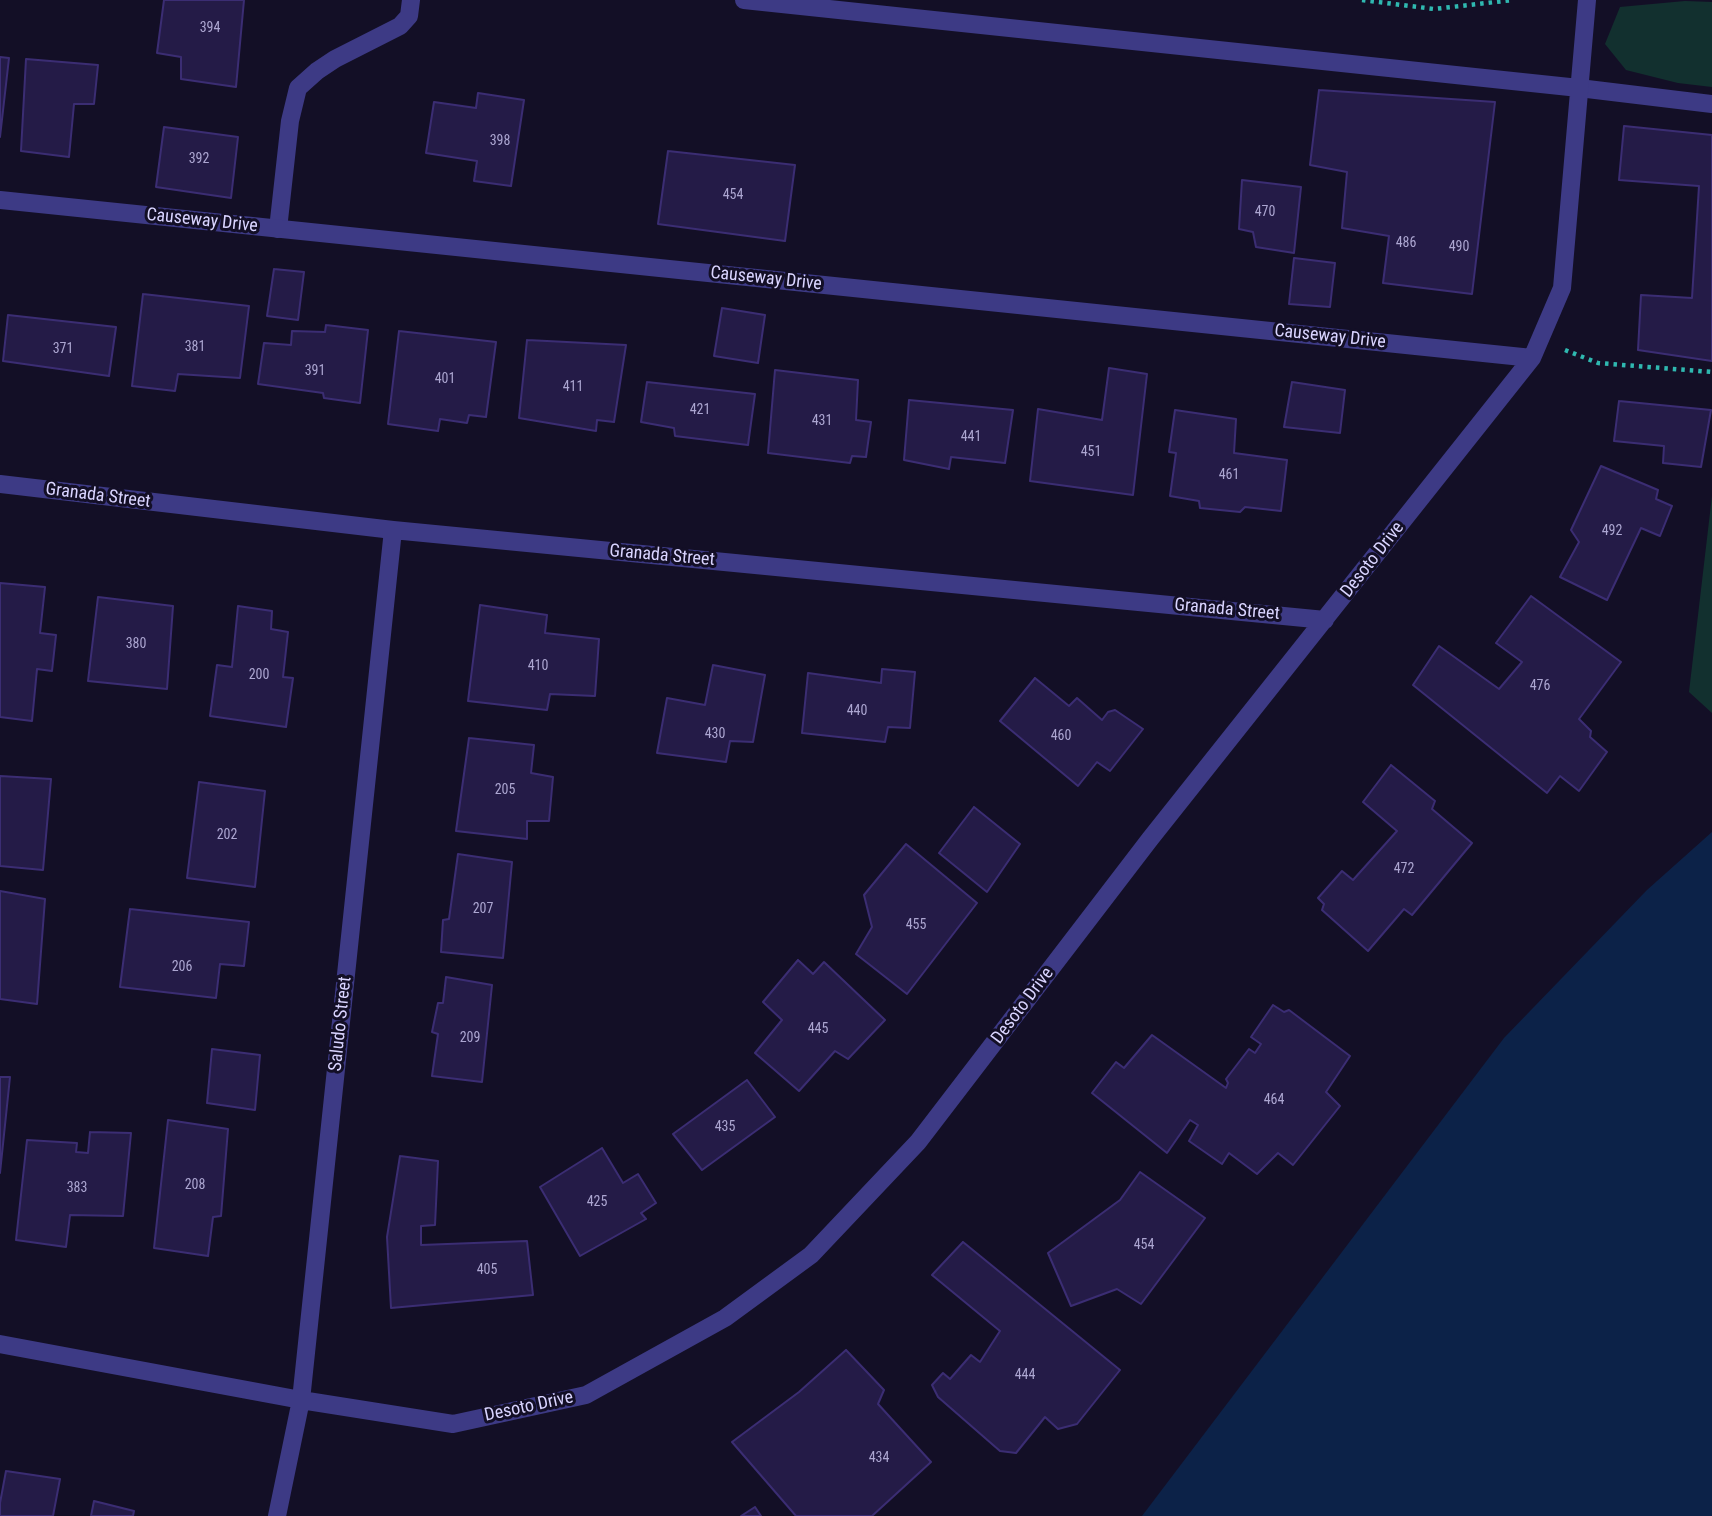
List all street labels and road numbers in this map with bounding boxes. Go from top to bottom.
street label: Causeway Drive [145,204,259,238]
street label: Causeway Drive [709,262,823,296]
street label: Causeway Drive [1273,320,1387,354]
street label: Granada Street [44,479,152,513]
street label: Desoto Drive [1337,518,1409,602]
street label: Granada Street [608,541,716,571]
street label: Granada Street [1173,595,1281,625]
street label: Desoto Drive [987,963,1059,1049]
street label: Saludo Street [325,976,357,1072]
street label: Desoto Drive [483,1387,575,1427]

